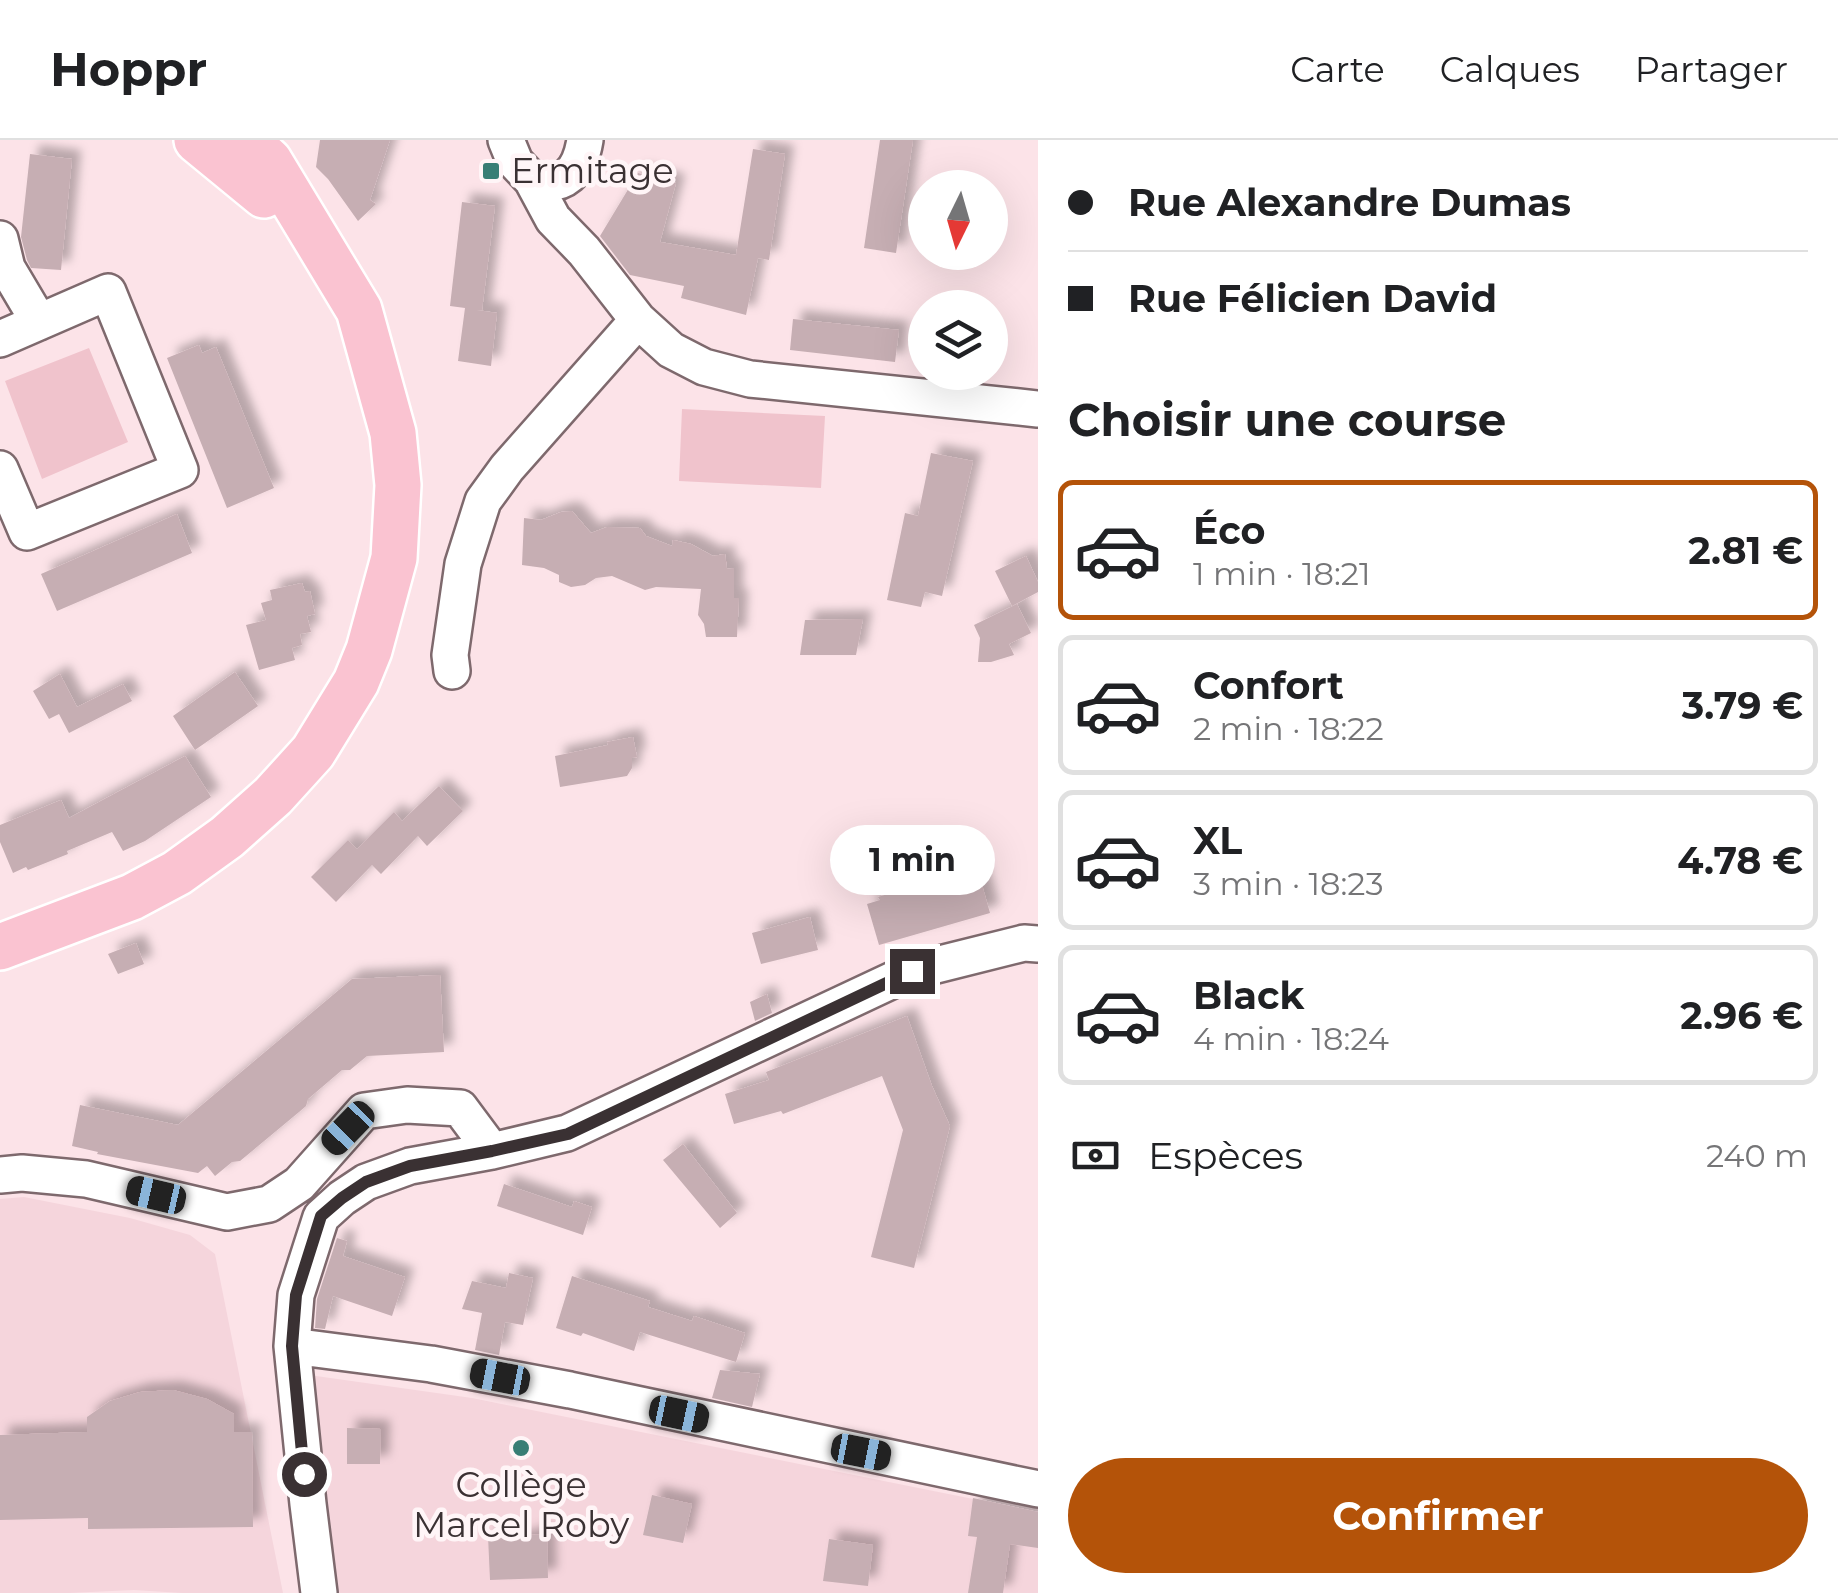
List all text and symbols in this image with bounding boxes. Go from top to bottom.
text: Hoppr [50,40,207,98]
text: Carte [1290,48,1385,91]
text: Calques [1440,48,1580,91]
text: Partager [1635,48,1788,91]
place label: Ermitage [511,149,674,192]
marker: Ermitage [480,160,502,182]
north arrow [908,170,1008,270]
map controls [908,170,1008,390]
text: Rue Alexandre Dumas [1128,179,1571,226]
text: Rue Félicien David [1128,275,1497,322]
button: layers [908,290,1008,390]
text: Choisir une course [1068,392,1506,447]
icon: car [1073,505,1163,595]
text: Éco [1193,507,1265,554]
text: 2.81 € [1688,527,1803,574]
text: 1 min · 18:21 [1193,554,1370,593]
icon: car [1073,660,1163,750]
text: Confort [1193,662,1344,709]
text: 3.79 € [1682,682,1803,729]
text: 2 min · 18:22 [1193,709,1384,748]
icon: car [1073,815,1163,905]
text: XL [1193,817,1242,864]
callout: 1 min [830,826,994,896]
text: 4.78 € [1677,837,1803,884]
text: 1 min [869,840,956,879]
text: 3 min · 18:23 [1193,864,1383,903]
route end [890,949,935,994]
icon: car [1073,970,1163,1060]
text: Black [1193,972,1304,1019]
text: 2.96 € [1680,992,1803,1039]
text: 4 min · 18:24 [1193,1019,1389,1058]
car [316,1096,380,1160]
icon: cash [1068,1128,1123,1183]
text: Espèces [1148,1132,1303,1179]
text: 240 m [1706,1136,1808,1175]
car [123,1174,189,1216]
car [468,1357,532,1397]
car [647,1393,711,1435]
car [829,1432,893,1472]
marker: Collège Marcel Roby [510,1437,532,1459]
route start [282,1452,327,1497]
button: Confirmer [1068,1458,1808,1573]
place label: Collège Marcel Roby [413,1463,629,1546]

